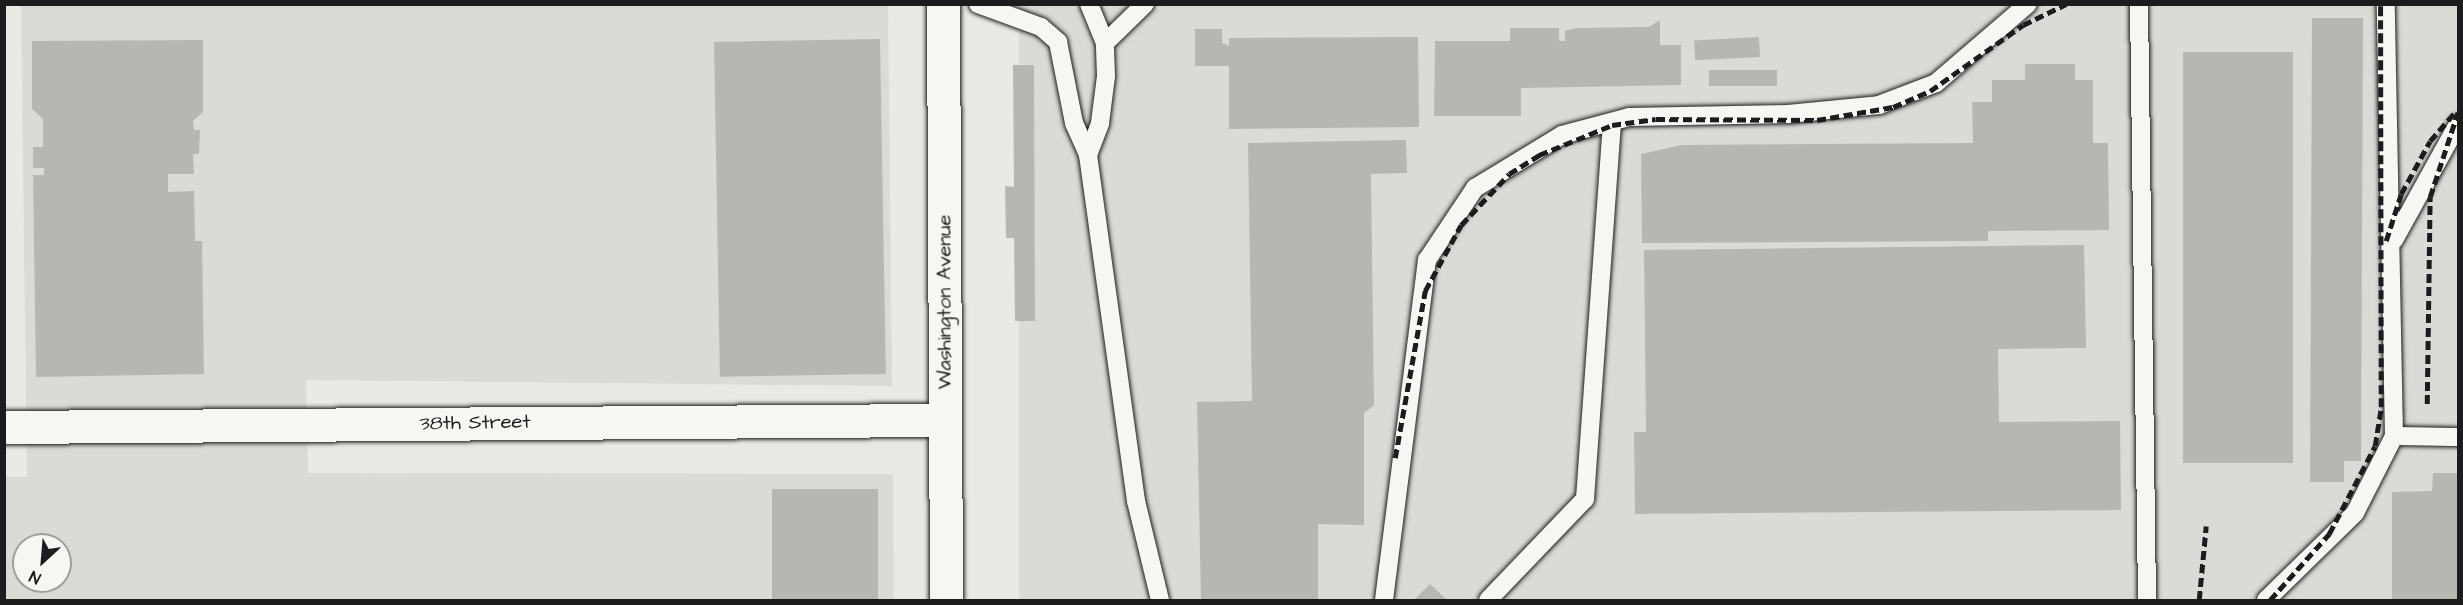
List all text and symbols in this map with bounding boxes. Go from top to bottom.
street label: Washington Avenue [933,215,957,389]
street label: 38th Street [419,410,531,436]
north arrow [12,533,72,593]
text: N [26,565,44,589]

